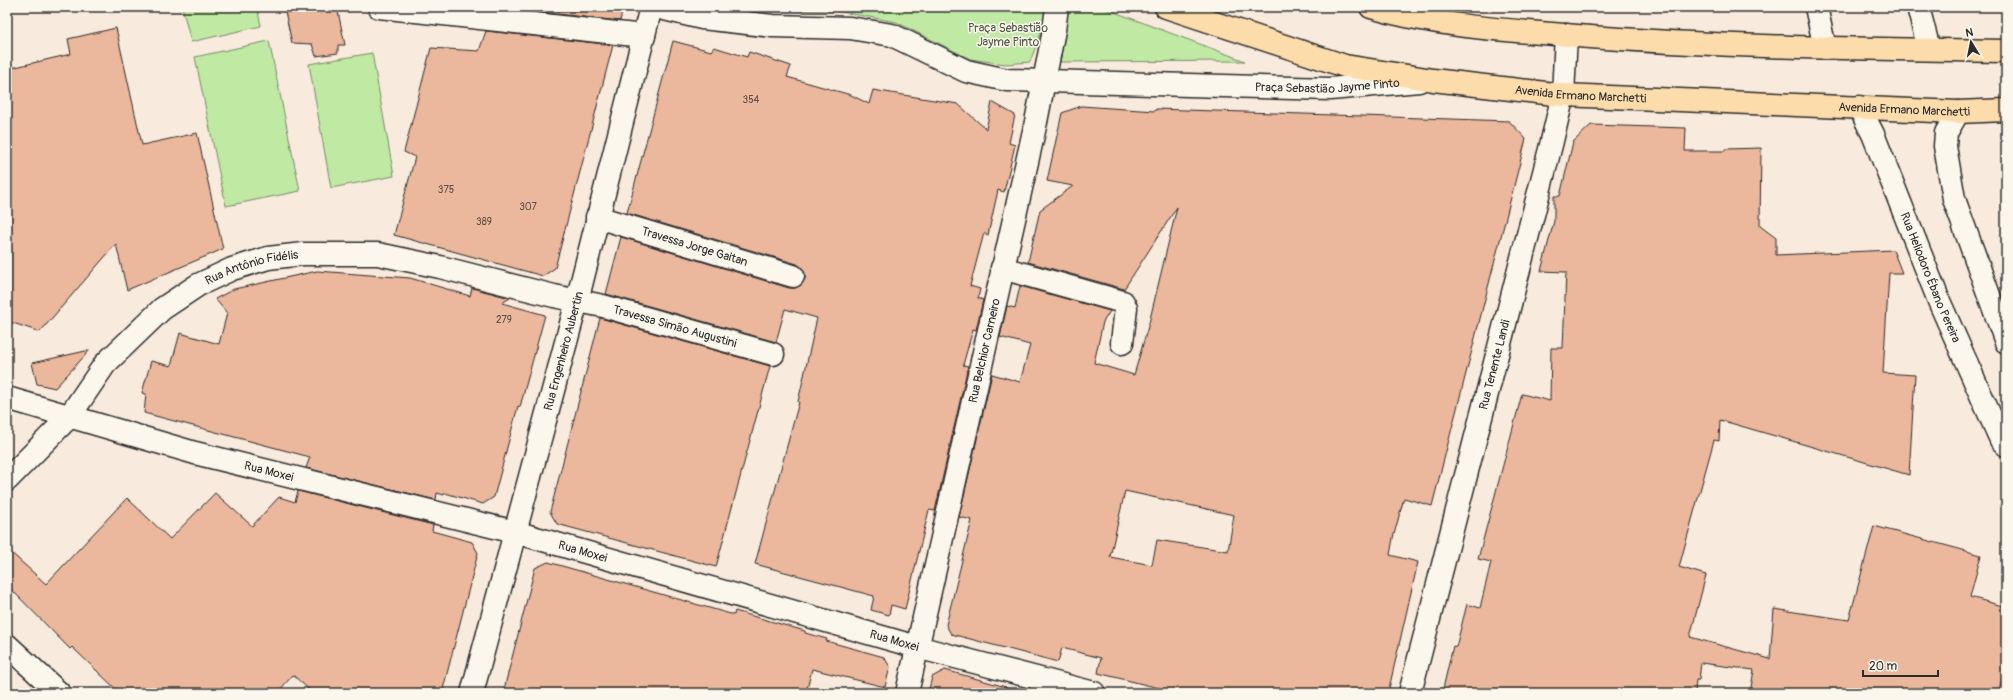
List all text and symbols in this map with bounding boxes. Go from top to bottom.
park label: Praça Sebastião Jayme Pinto [968,21,1049,50]
north arrow [1951,22,1991,62]
text: N [1965,25,1975,40]
street label: Praça Sebastião Jayme Pinto [1255,75,1401,97]
street label: Avenida Ermano Marchetti [1514,82,1647,106]
house number: 354 [743,94,760,106]
street label: Avenida Ermano Marchetti [1838,99,1970,120]
house number: 375 [438,184,454,196]
house number: 307 [519,201,538,213]
street label: Rua Heliodoro Ébano Pereira [1897,210,1964,345]
house number: 389 [476,216,492,228]
street label: Travessa Jorge Gaitan [640,223,750,270]
street label: Rua Antônio Fidélis [202,247,300,288]
street label: Rua Engenheiro Aubertin [540,290,587,412]
street label: Rua Belchior Carneiro [965,296,1004,404]
street label: Travessa Simão Augustini [611,302,738,351]
house number: 279 [496,314,512,326]
street label: Rua Tenente Landi [1476,318,1513,411]
street label: Rua Moxei [243,458,295,485]
street label: Rua Moxei [557,537,609,566]
street label: Rua Moxei [868,626,920,655]
scale bar [1863,652,1938,678]
text: 20 m [1869,659,1898,674]

